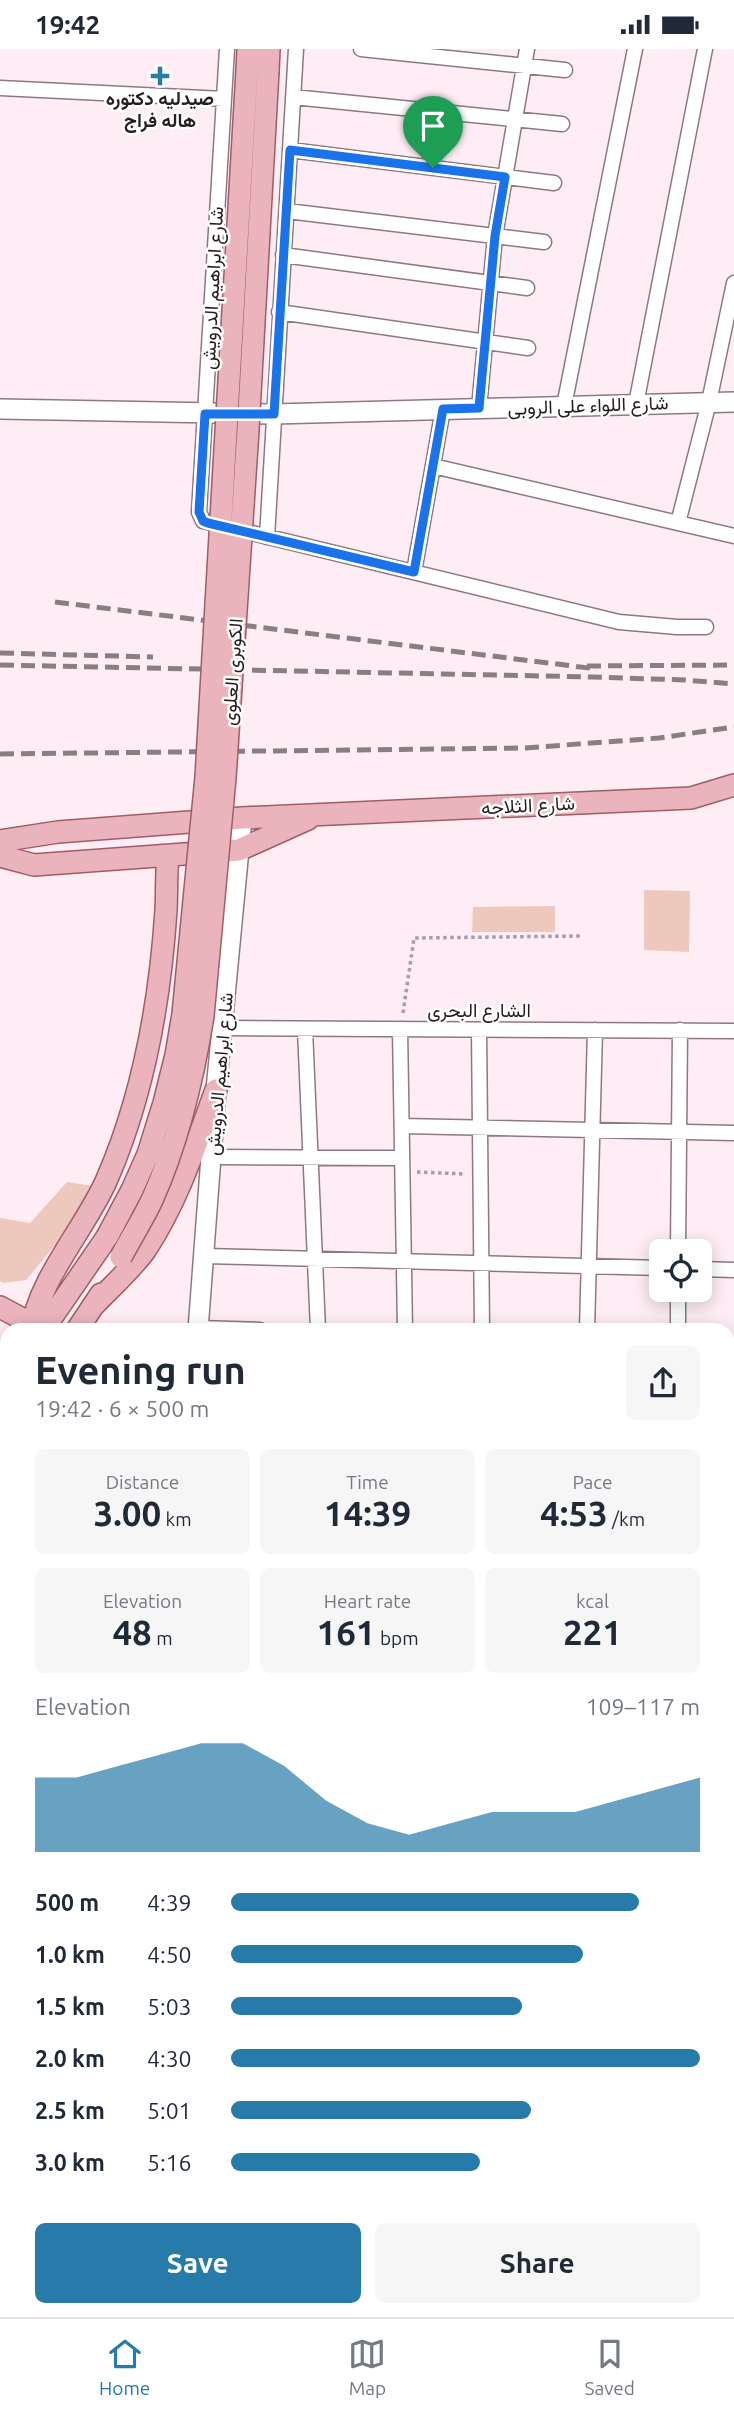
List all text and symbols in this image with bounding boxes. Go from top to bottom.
text: 19:42 [35,10,100,39]
marker: صيدليه دكتوره هاله فراج [152,68,168,84]
place label: صيدليه دكتوره هاله فراج [106,87,214,133]
pin [403,96,463,168]
icon: arrive [414,107,452,145]
street label: شارع ابراهيم الدرويش [197,206,229,370]
street label: شارع اللواء على الروبى [507,391,669,421]
street label: الكوبرى العلوى [217,618,248,726]
street label: شارع الثلاجه [481,792,575,820]
street label: شارع ابراهيم الدرويش [201,992,239,1157]
street label: الشارع البحرى [427,999,531,1023]
map controls [649,1239,712,1302]
button: locate [649,1239,712,1302]
button: share [626,1346,700,1420]
text: Evening run [35,1349,246,1391]
text: 19:42 · 6 × 500 m [35,1396,209,1421]
text: Distance [106,1471,179,1493]
text: Time [346,1471,389,1493]
text: Pace [572,1471,613,1493]
text: 3.00 [93,1493,161,1533]
text: 14:39 [324,1493,411,1533]
text: 4:53 [540,1493,608,1533]
text: km [161,1508,192,1530]
text: /km [608,1508,645,1530]
text: Elevation [103,1590,182,1612]
text: Heart rate [324,1590,411,1612]
text: kcal [576,1590,609,1612]
text: 48 [112,1612,152,1652]
text: 161 [316,1612,376,1652]
text: 221 [563,1612,622,1652]
text: m [152,1627,173,1649]
text: bpm [376,1627,419,1649]
text: Elevation [35,1694,131,1719]
text: 109–117 m [586,1694,700,1719]
text: 500 m [35,1890,99,1915]
text: 4:39 [147,1890,192,1915]
text: 1.0 km [35,1942,105,1967]
text: 4:50 [147,1942,192,1967]
text: 1.5 km [35,1994,105,2019]
text: 5:03 [147,1994,192,2019]
text: 2.0 km [35,2046,105,2071]
text: 4:30 [147,2046,192,2071]
text: 2.5 km [35,2098,105,2123]
text: 5:01 [147,2098,192,2123]
text: 3.0 km [35,2150,105,2175]
text: 5:16 [147,2150,192,2175]
button: Save [35,2223,361,2303]
button: Share [375,2223,700,2303]
tab: Home [99,2335,150,2399]
tab: Map [348,2335,386,2399]
tab: Saved [584,2335,635,2399]

